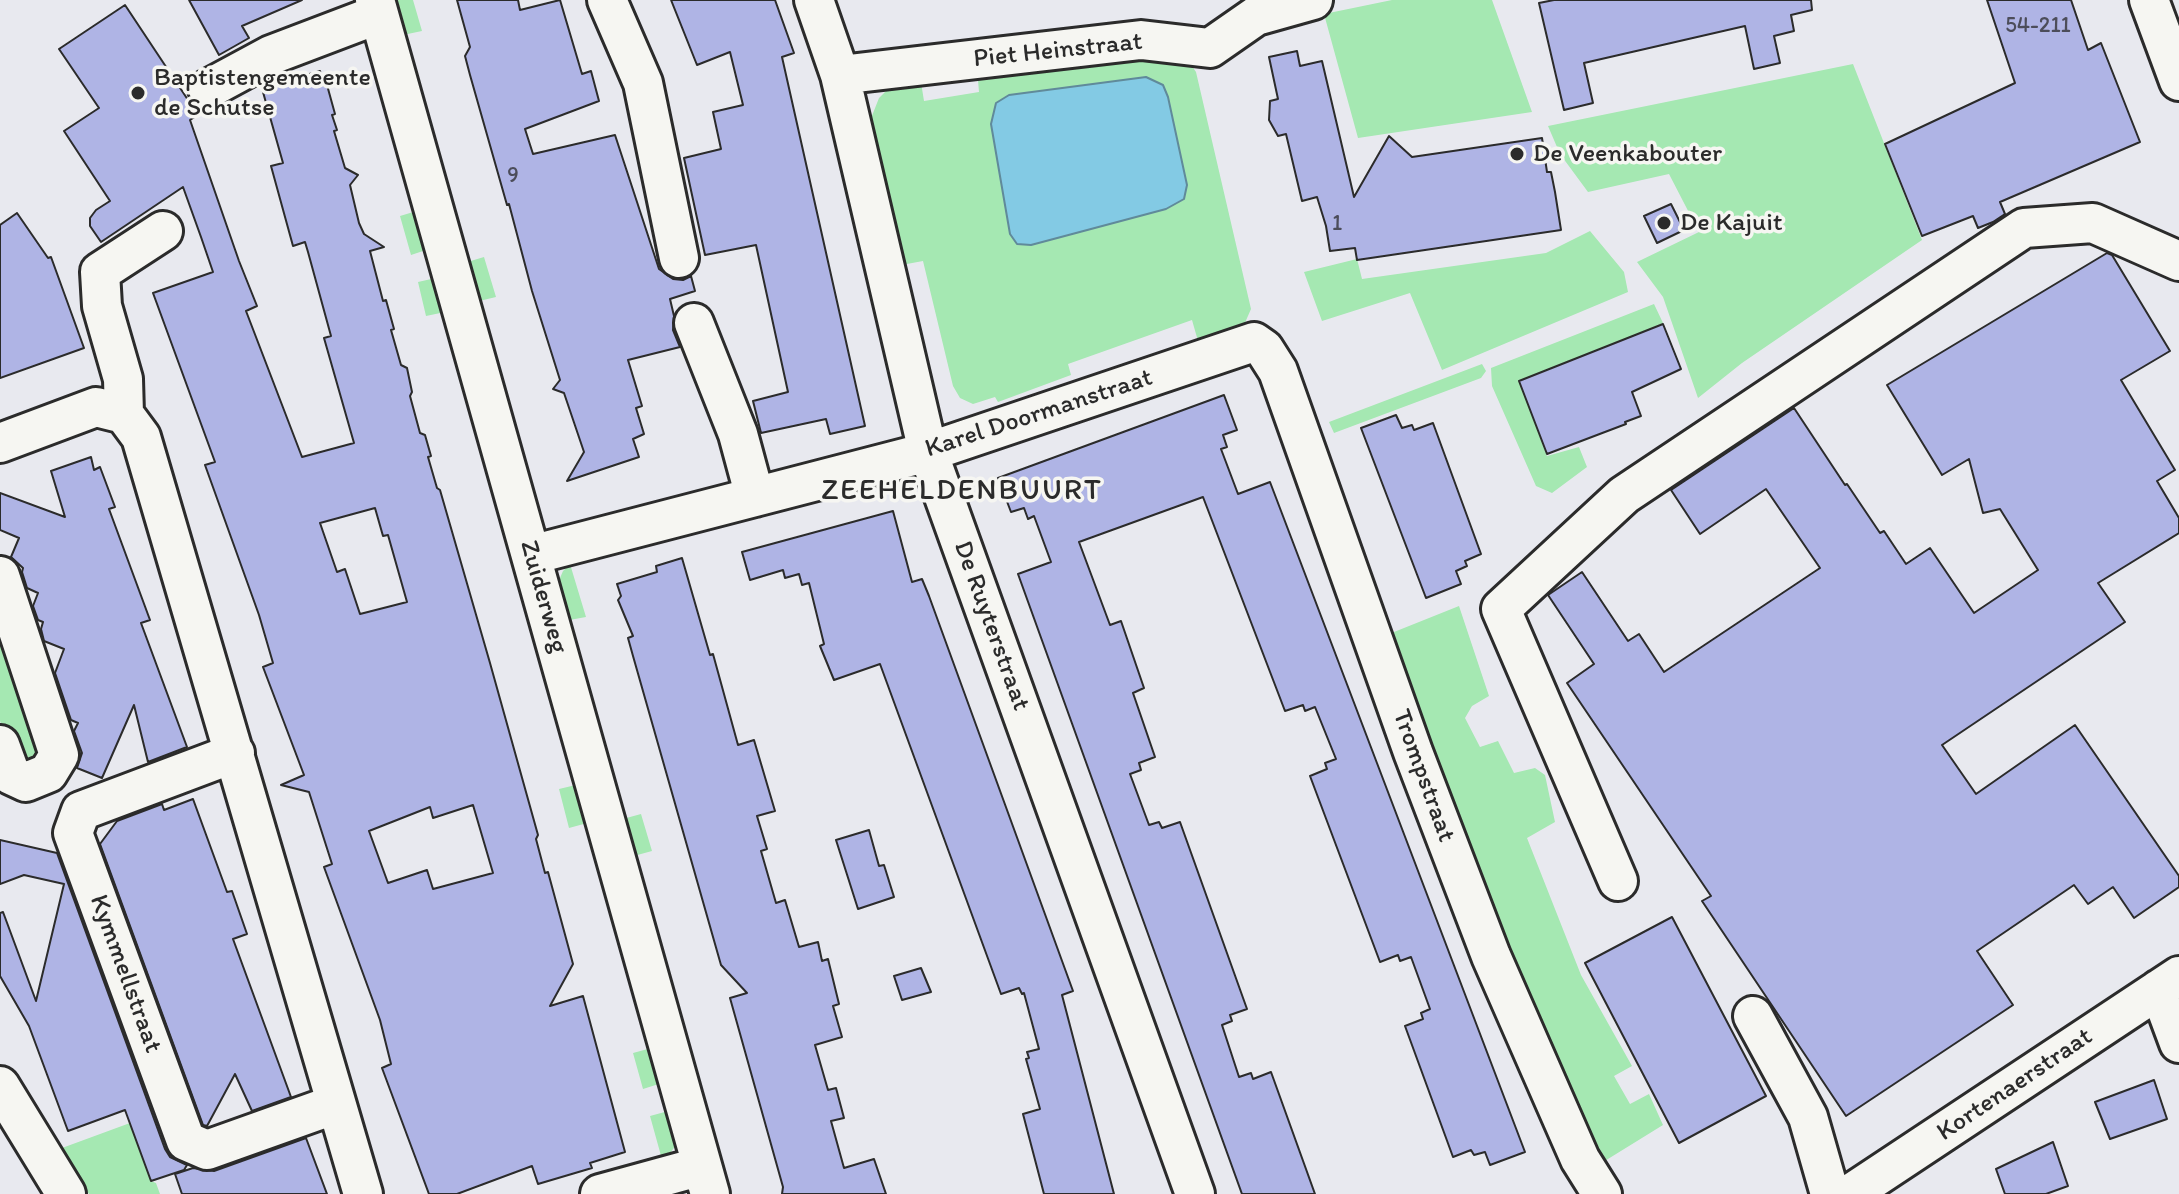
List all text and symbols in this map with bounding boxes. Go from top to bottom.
house number: 54-211 [2005,13,2071,39]
street label: Piet Heinstraat [972,27,1144,75]
place label: Baptistengemeente de Schutse [154,62,371,124]
marker: Baptistengemeente de Schutse [129,84,147,102]
place label: De Veenkabouter [1533,138,1722,170]
marker: De Veenkabouter [1508,145,1526,163]
house number: 9 [507,163,519,189]
place label: De Kajuit [1680,207,1783,239]
house number: 1 [1332,211,1342,237]
marker: De Kajuit [1655,214,1673,232]
street label: Karel Doormanstraat [921,363,1157,465]
district label: ZEEHELDENBUURT [821,473,1103,509]
street label: Zuiderweg [512,537,574,657]
street label: De Ruyterstraat [946,537,1036,715]
street label: Trompstraat [1385,705,1461,847]
street label: Kymmellstraat [82,891,168,1057]
street label: Kortenaerstraat [1931,1022,2099,1148]

